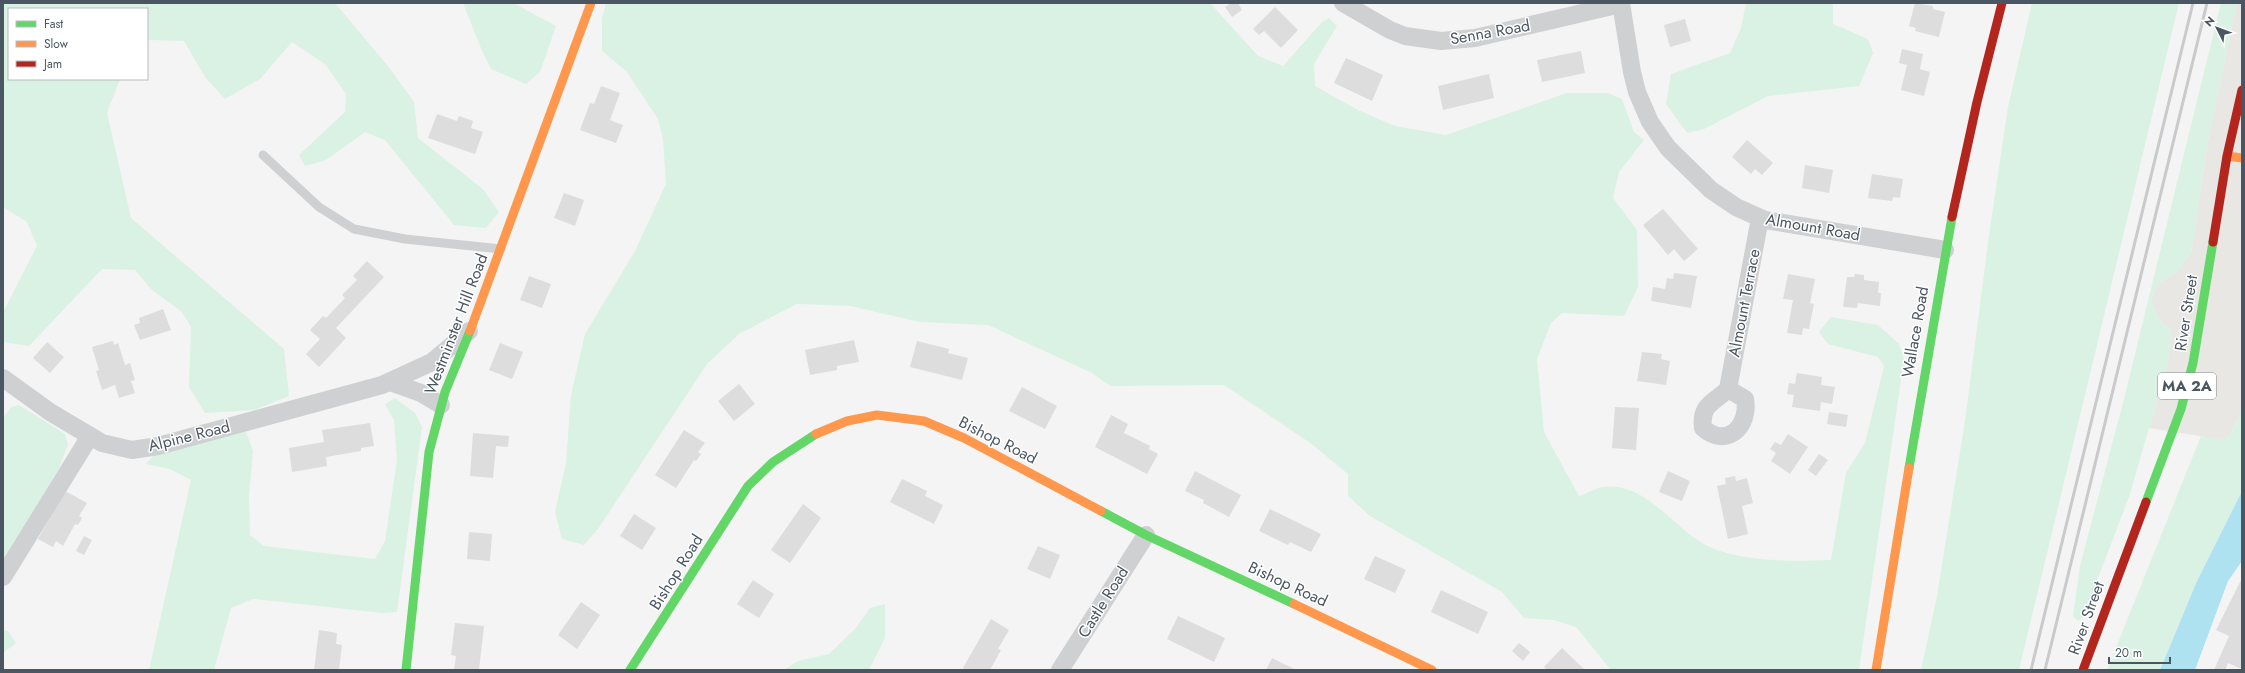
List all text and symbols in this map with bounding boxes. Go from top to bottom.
legend [8,8,148,80]
north arrow [2197,8,2237,48]
text: N [2201,13,2218,30]
street label: Senna Road [1448,14,1532,50]
text: Fast [44,15,63,33]
text: Slow [44,35,69,53]
text: Jam [42,55,62,73]
street label: Almount Road [1764,207,1862,247]
street label: Almount Terrace [1722,247,1766,359]
street label: Westminster Hill Road [419,250,493,398]
street label: River Street [2169,273,2203,353]
street label: Wallace Road [1896,285,1934,379]
road number: MA 2A [2158,373,2216,399]
street label: Bishop Road [955,410,1041,470]
street label: Alpine Road [146,415,232,457]
street label: Bishop Road [644,530,708,614]
street label: Bishop Road [1245,556,1331,612]
street label: Castle Road [1072,562,1134,642]
street label: River Street [2062,578,2110,658]
scale bar [2109,639,2170,665]
text: 20 m [2115,644,2142,662]

